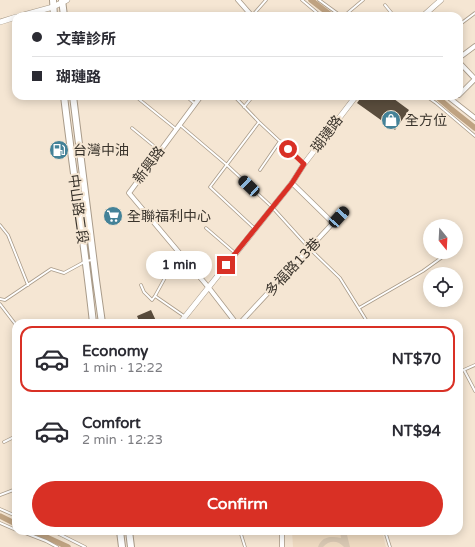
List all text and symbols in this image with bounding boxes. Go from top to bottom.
text: 文華診所 [56,30,116,48]
text: 瑚璉路 [56,68,101,86]
shop icon: 全方位 [380,109,402,131]
street label: 瑚璉路 [308,112,346,156]
place label: 全方位 [405,112,447,129]
fuel station icon: 台灣中油 [48,139,70,161]
route start [279,140,297,158]
place label: 台灣中油 [73,142,129,159]
street label: 新興路 [130,143,168,187]
street label: 中山路二段 [65,173,91,245]
car [236,173,262,199]
car [327,204,351,230]
supermarket icon: 全聯福利中心 [102,205,124,227]
place label: 全聯福利中心 [127,208,211,225]
north arrow [423,219,463,259]
map controls [423,219,463,307]
street label: 多福路13巷 [262,234,324,300]
callout: 1 min [146,251,212,279]
route end [217,256,235,274]
text: 1 min [162,257,196,273]
button: locate [423,267,463,307]
icon: car [34,341,70,377]
text: Economy [82,342,148,360]
text: NT$70 [392,350,441,368]
text: 1 min · 12:22 [82,360,163,376]
icon: car [34,413,70,449]
text: Comfort [82,414,141,432]
text: NT$94 [392,422,441,440]
text: 2 min · 12:23 [82,432,163,448]
button: Confirm [32,481,443,527]

